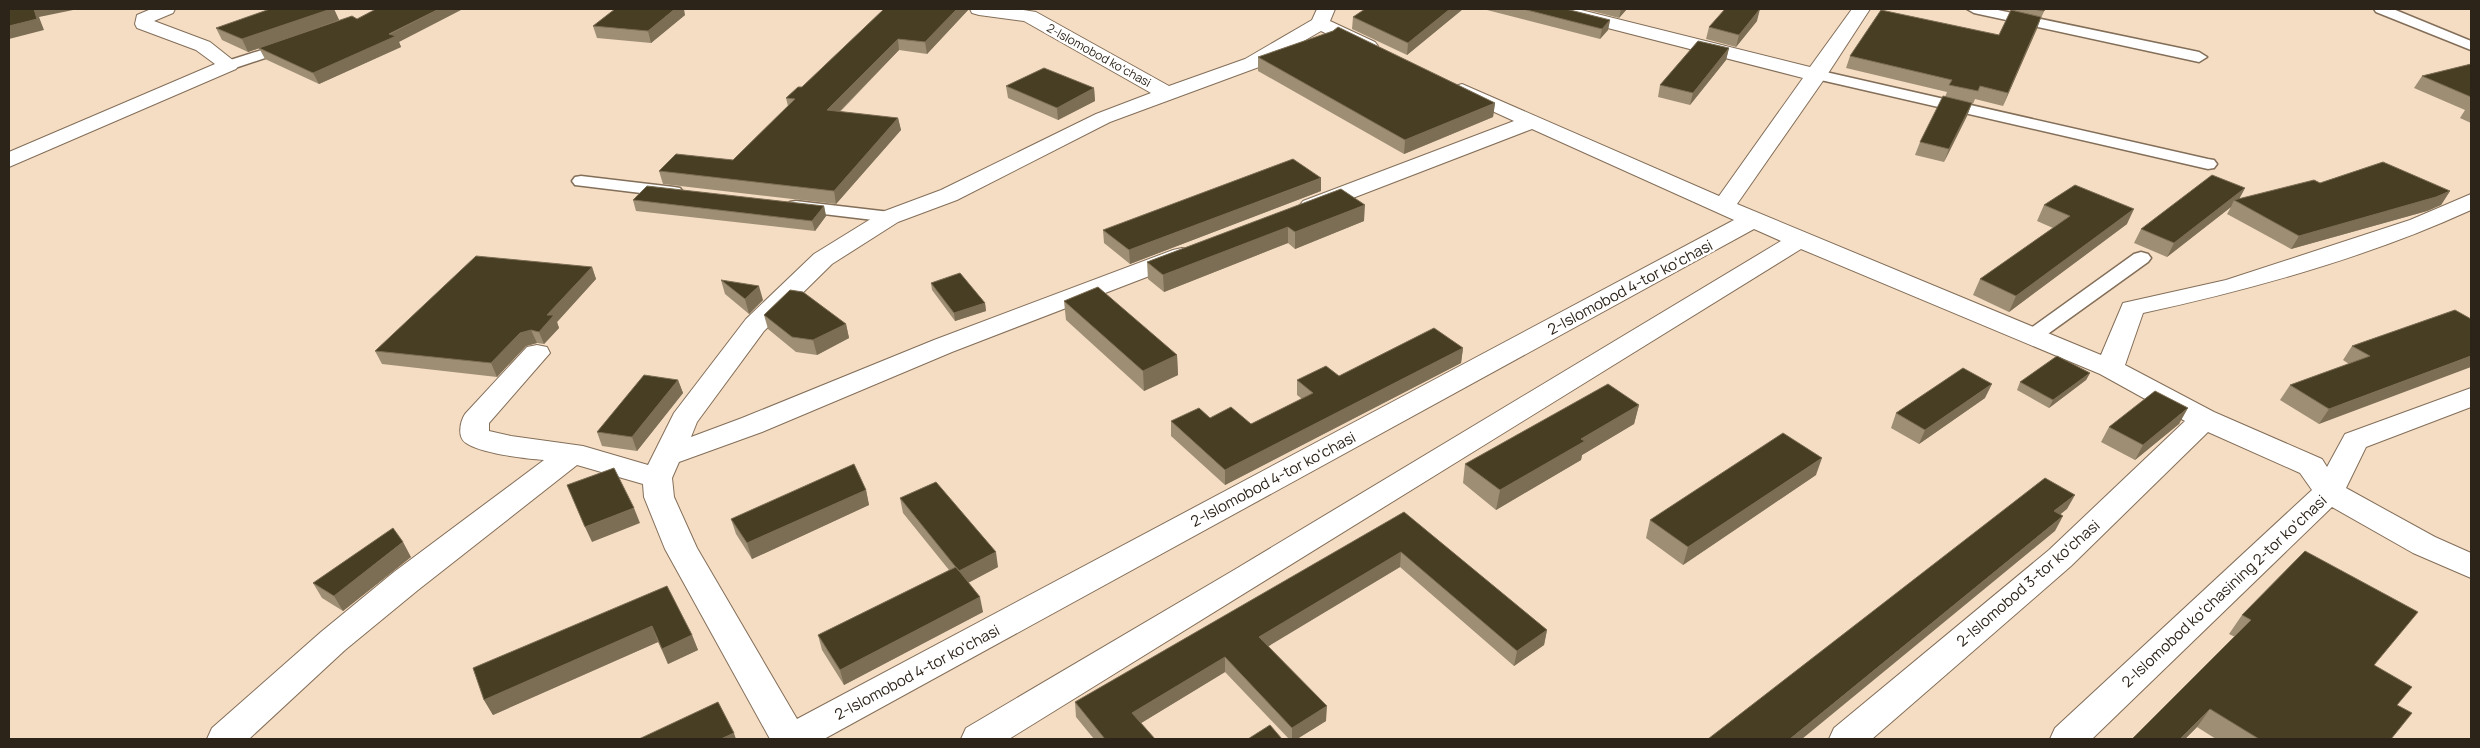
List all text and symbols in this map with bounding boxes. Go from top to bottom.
street label: 2-Islomobod koʻchasi [1044,19,1154,91]
street label: 2-Islomobod 4-tor koʻchasi [1544,234,1716,340]
street label: 2-Islomobod 4-tor koʻchasi [1187,426,1359,532]
street label: 2-Islomobod koʻchasining 2-tor koʻchasi [2117,490,2331,692]
street label: 2-Islomobod 3-tor koʻchasi [1952,515,2104,651]
street label: 2-Islomobod 4-tor koʻchasi [831,619,1003,725]

